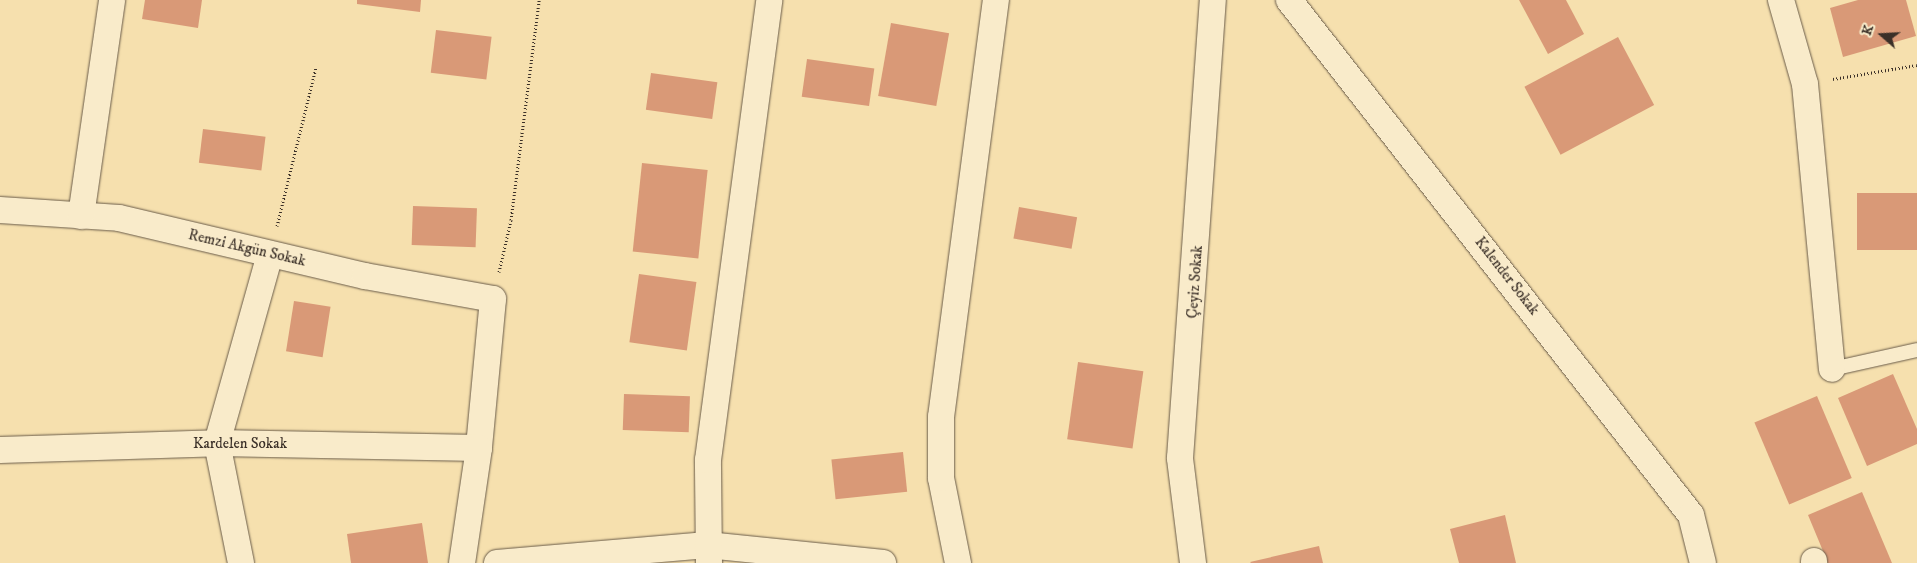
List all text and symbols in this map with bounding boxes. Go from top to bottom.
north arrow [1857,10,1907,60]
text: K [1858,23,1878,38]
street label: Remzi Akgün Sokak [187,226,307,270]
street label: Kalender Sokak [1471,233,1543,319]
street label: Çeyiz Sokak [1183,245,1207,319]
street label: Kardelen Sokak [193,435,287,453]

